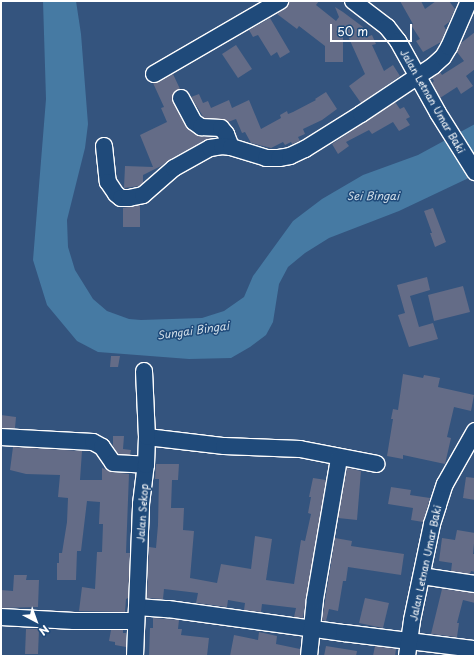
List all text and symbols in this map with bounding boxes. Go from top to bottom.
scale bar [332,16,414,42]
text: 50 m [337,22,368,40]
street label: Jalan Letnan Umar Baki [398,46,468,156]
water label: Sei Bingai [347,189,399,203]
water label: Sungai Bingai [156,319,230,343]
street label: Jalan Sekop [134,483,150,543]
street label: Jalan Letnan Umar Baki [407,504,443,622]
north arrow [16,601,56,641]
text: N [35,621,53,640]

